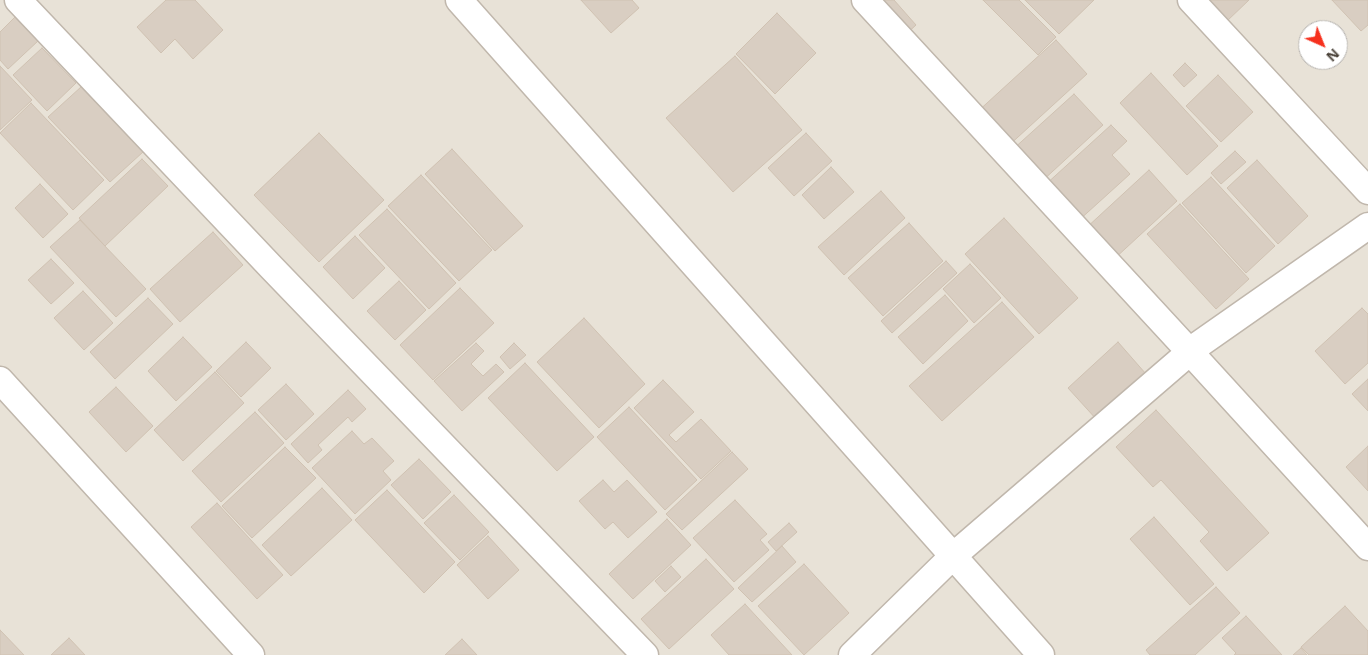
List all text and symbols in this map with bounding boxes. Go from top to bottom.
north arrow [1298,20,1348,70]
text: N [1322,45,1344,66]

